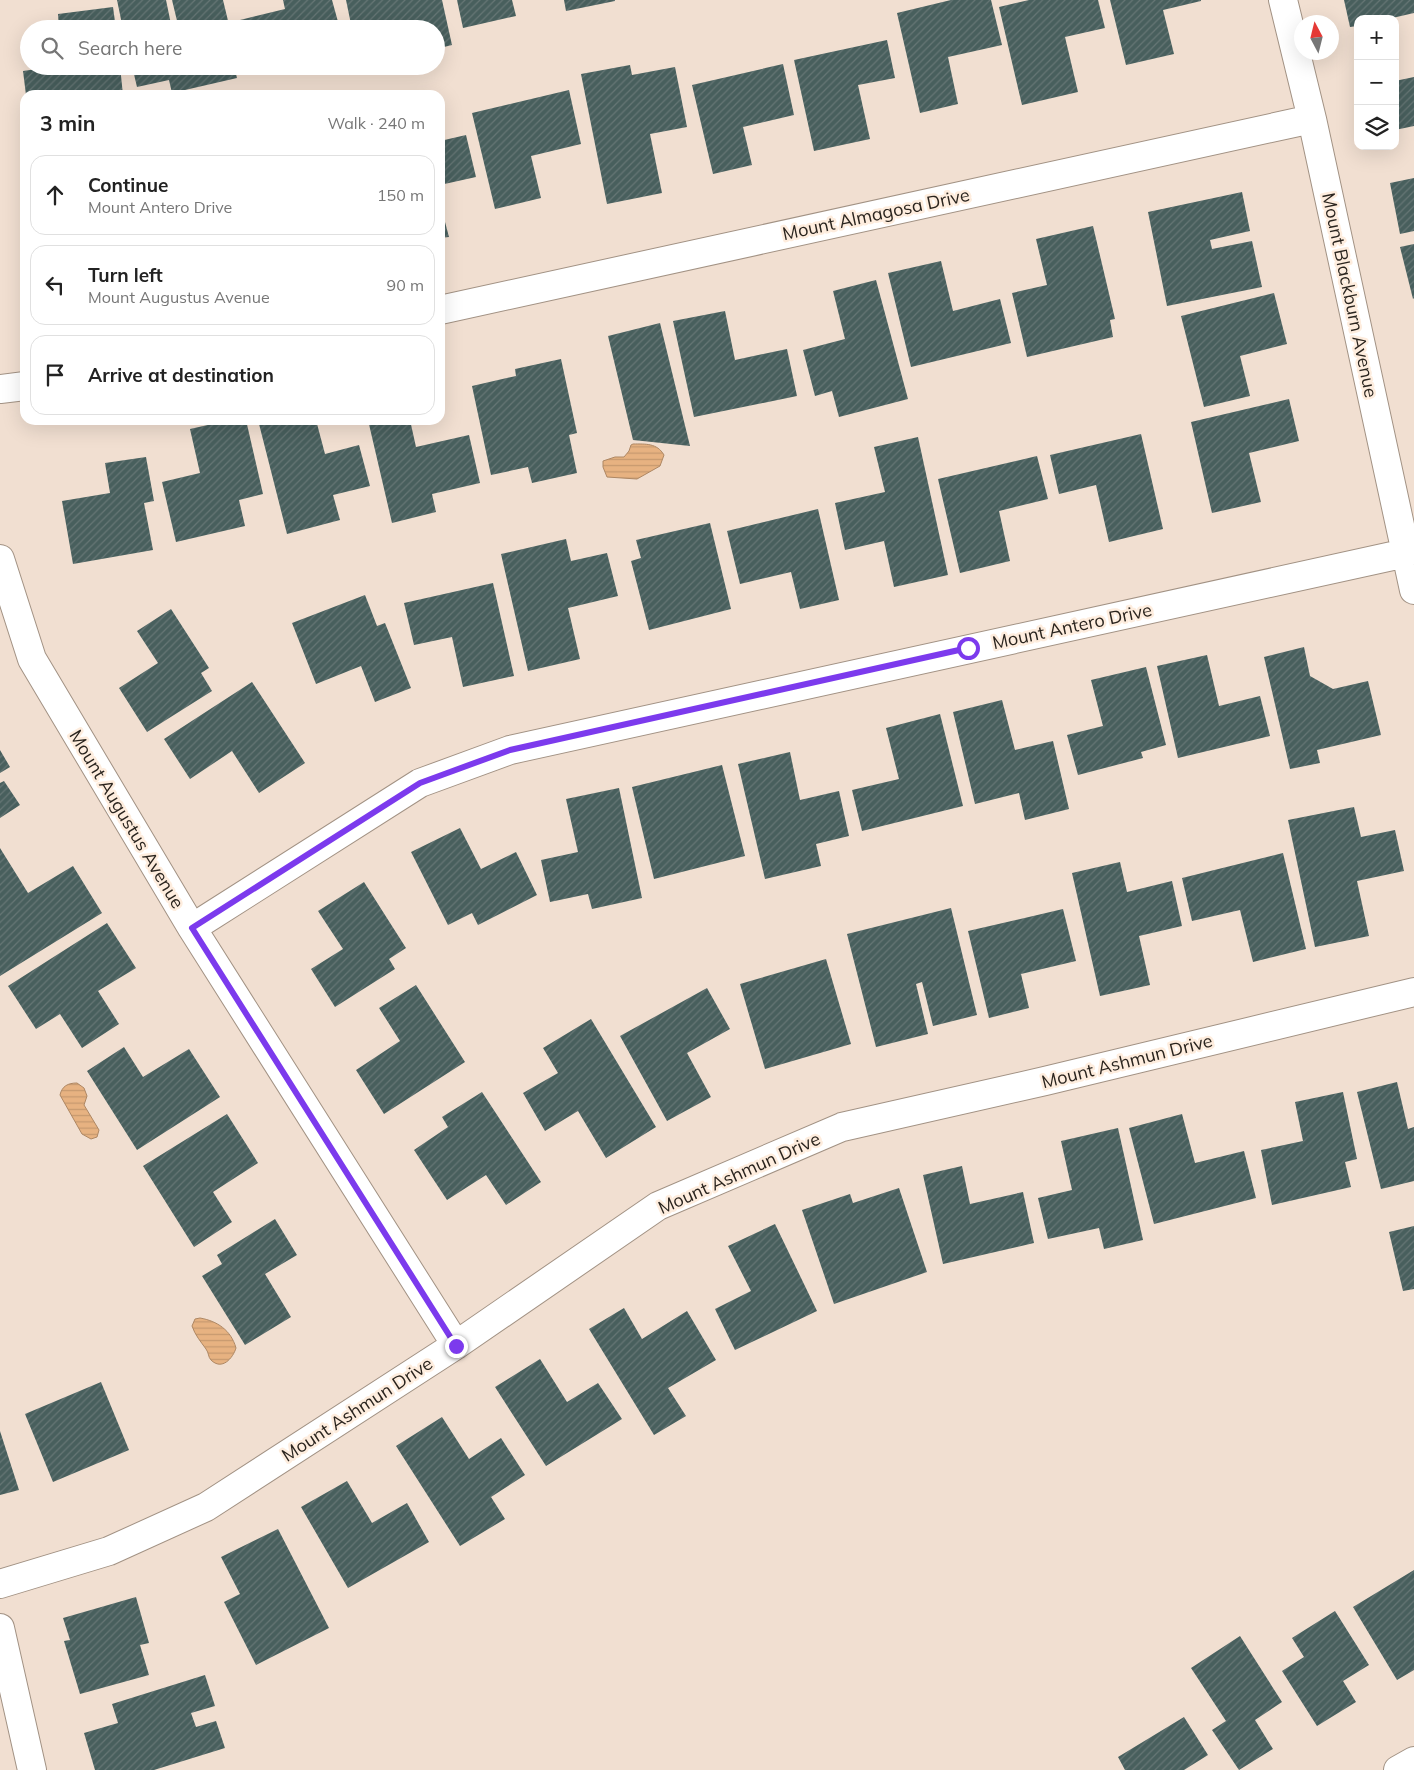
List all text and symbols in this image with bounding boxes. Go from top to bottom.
north arrow [1294,15,1339,60]
map controls [1354,15,1399,150]
button: + [1354,15,1399,60]
search box [20,20,445,75]
icon: search [38,34,66,62]
text: Search here [78,36,182,60]
button: − [1354,60,1399,105]
button: layers [1354,105,1399,150]
text: 3 min [40,110,95,136]
text: Walk · 240 m [327,113,425,133]
text: Continue [88,173,168,197]
icon: ahead [41,181,69,209]
street label: Mount Almagosa Drive [780,183,972,245]
text: 150 m [377,185,424,205]
street label: Mount Blackburn Avenue [1317,190,1383,400]
text: Mount Antero Drive [88,197,232,217]
text: Turn left [88,263,163,287]
icon: left [41,271,69,299]
text: 90 m [387,275,424,295]
text: Mount Augustus Avenue [88,287,270,307]
icon: arrive [41,361,69,389]
text: Arrive at destination [88,363,274,387]
street label: Mount Antero Drive [990,598,1154,654]
route start [957,637,980,660]
street label: Mount Augustus Avenue [65,725,189,913]
street label: Mount Ashmun Drive [1039,1029,1215,1093]
street label: Mount Ashmun Drive [654,1127,824,1219]
route end [445,1335,468,1358]
street label: Mount Ashmun Drive [277,1352,437,1466]

